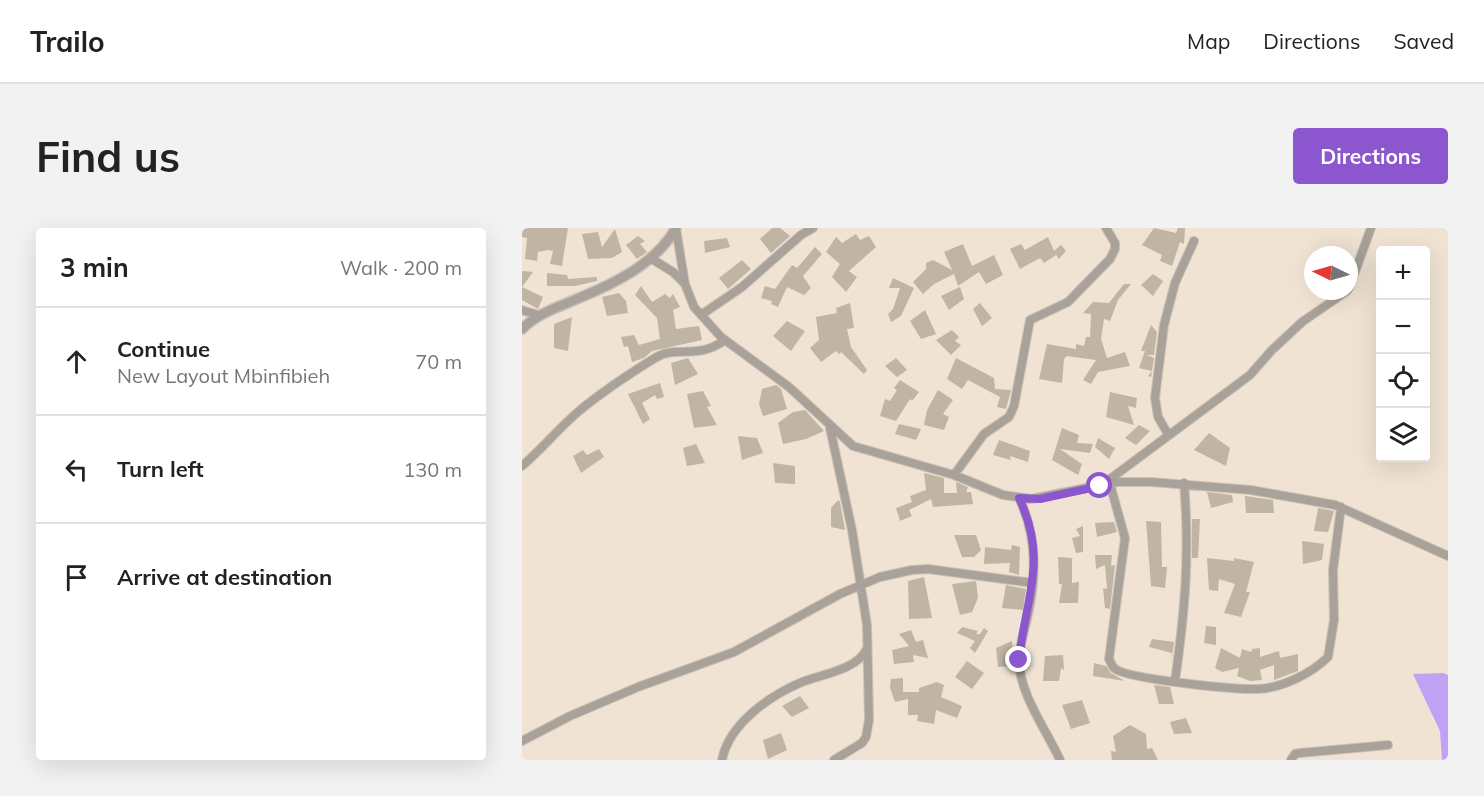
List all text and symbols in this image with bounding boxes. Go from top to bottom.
text: Trailo [30,24,105,59]
text: Map [1187,28,1230,54]
text: Directions [1263,28,1360,54]
text: Saved [1393,28,1454,54]
button: Directions [1293,128,1448,184]
text: Find us [36,130,180,183]
north arrow [1304,246,1358,300]
map controls [1376,246,1430,462]
button: + [1376,246,1430,300]
text: 3 min [60,251,129,284]
text: Walk · 200 m [340,255,462,280]
button: − [1376,300,1430,354]
text: Continue [117,335,210,363]
icon: ahead [60,345,93,378]
text: 70 m [415,349,462,374]
button: locate [1376,354,1430,408]
text: New Layout Mbinfibieh [117,363,330,388]
button: layers [1376,408,1430,462]
icon: left [60,453,93,486]
text: Turn left [117,455,204,483]
text: 130 m [403,457,462,482]
route start [1086,472,1112,498]
icon: arrive [60,561,93,594]
text: Arrive at destination [117,563,332,591]
route end [1005,646,1031,672]

